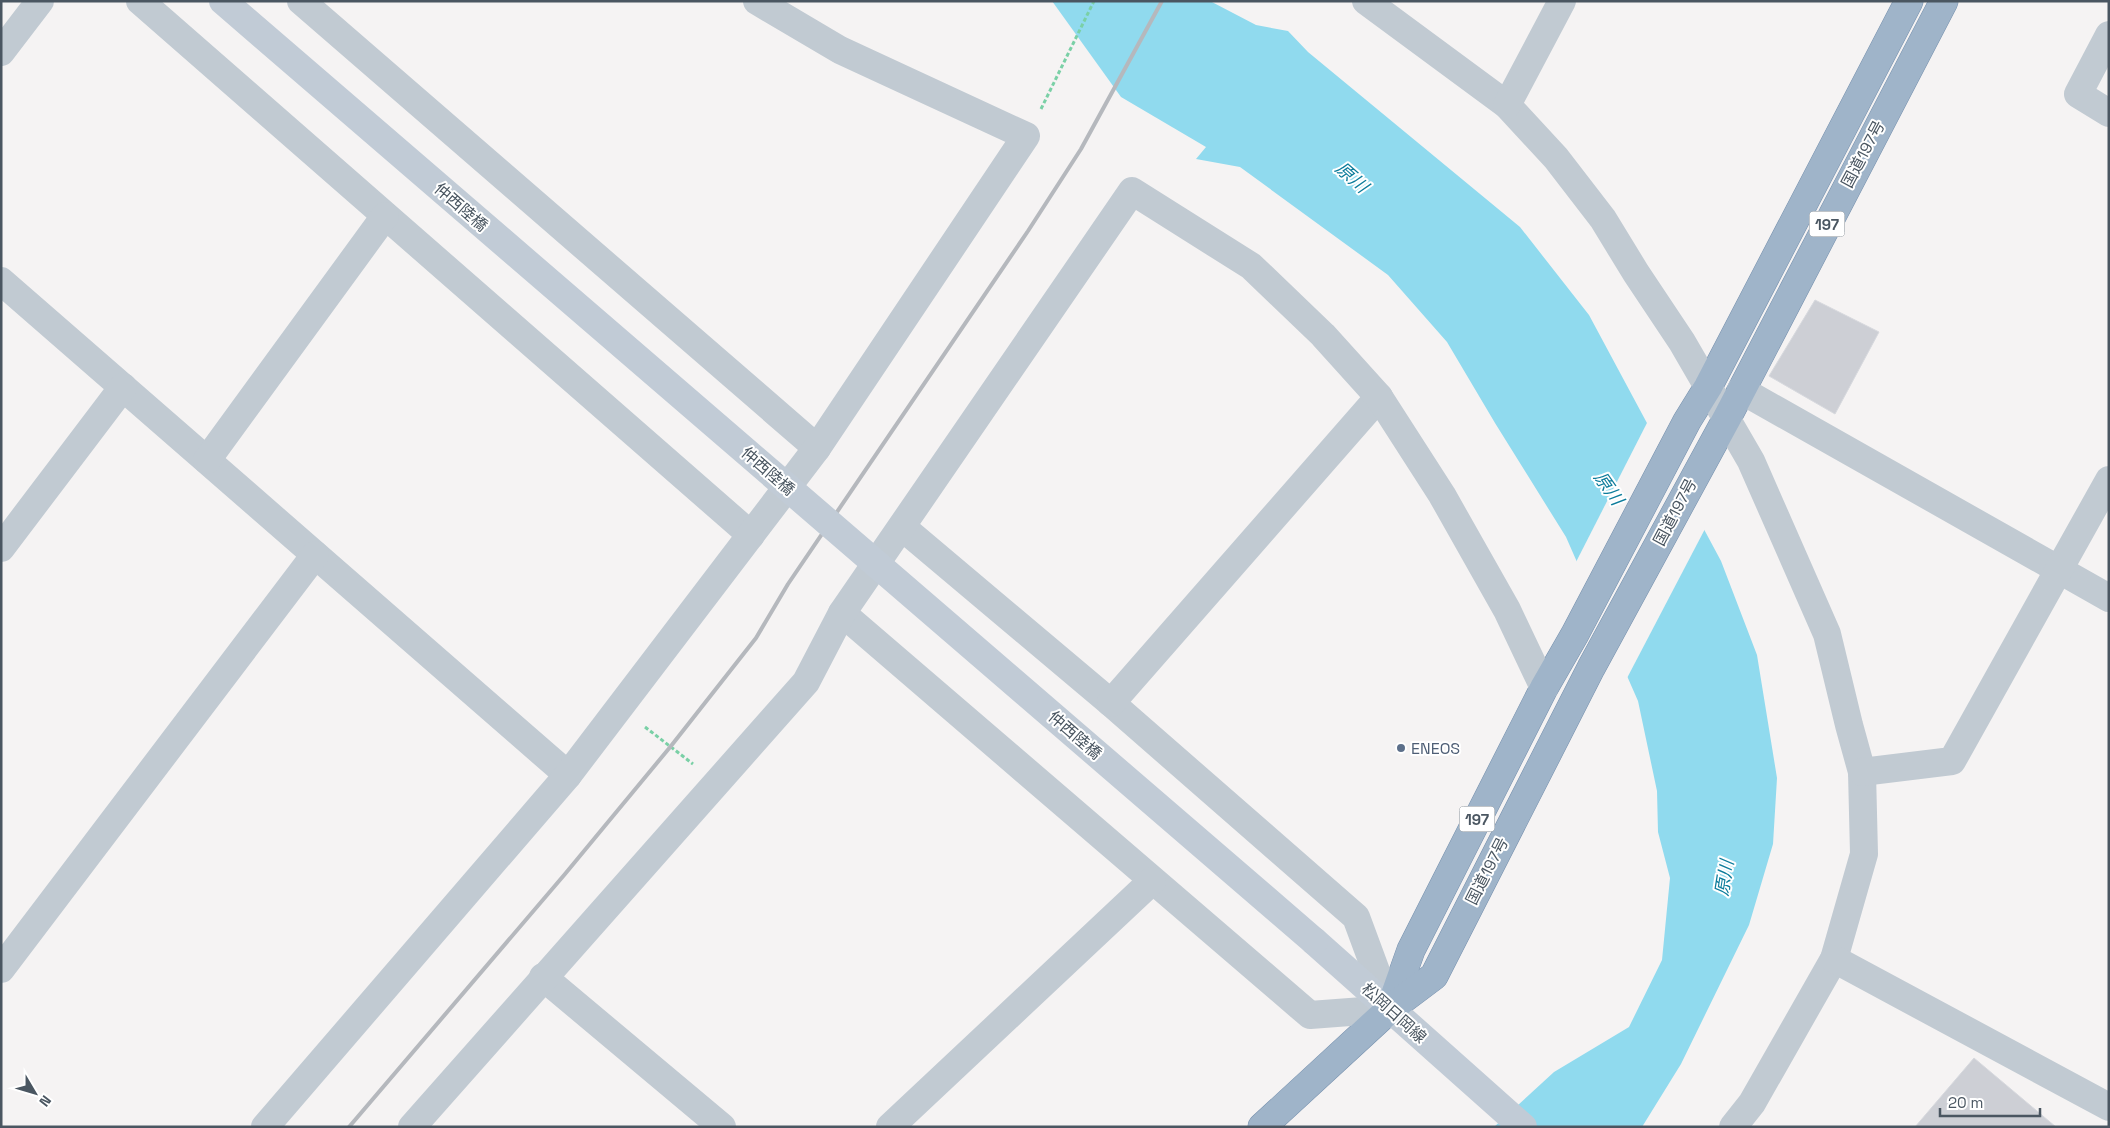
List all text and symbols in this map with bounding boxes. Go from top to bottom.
street label: 国道197号 [1837,117,1889,191]
water label: 原川 [1331,157,1375,199]
street label: 仲西陸橋 [430,178,492,236]
road number: 197 [1810,212,1844,236]
street label: 仲西陸橋 [737,442,799,500]
water label: 原川 [1589,467,1630,511]
street label: 国道197号 [1649,475,1701,549]
street label: 仲西陸橋 [1044,706,1106,764]
place label: ENEOS [1411,738,1460,759]
marker: ENEOS [1395,742,1407,754]
road number: 197 [1460,806,1494,832]
street label: 国道197号 [1461,834,1513,908]
water label: 原川 [1710,856,1738,898]
street label: 松岡日岡線 [1357,978,1431,1048]
north arrow [10,1068,60,1118]
scale bar [1940,1086,2040,1118]
text: N [35,1092,55,1110]
text: 20 m [1948,1093,1983,1112]

